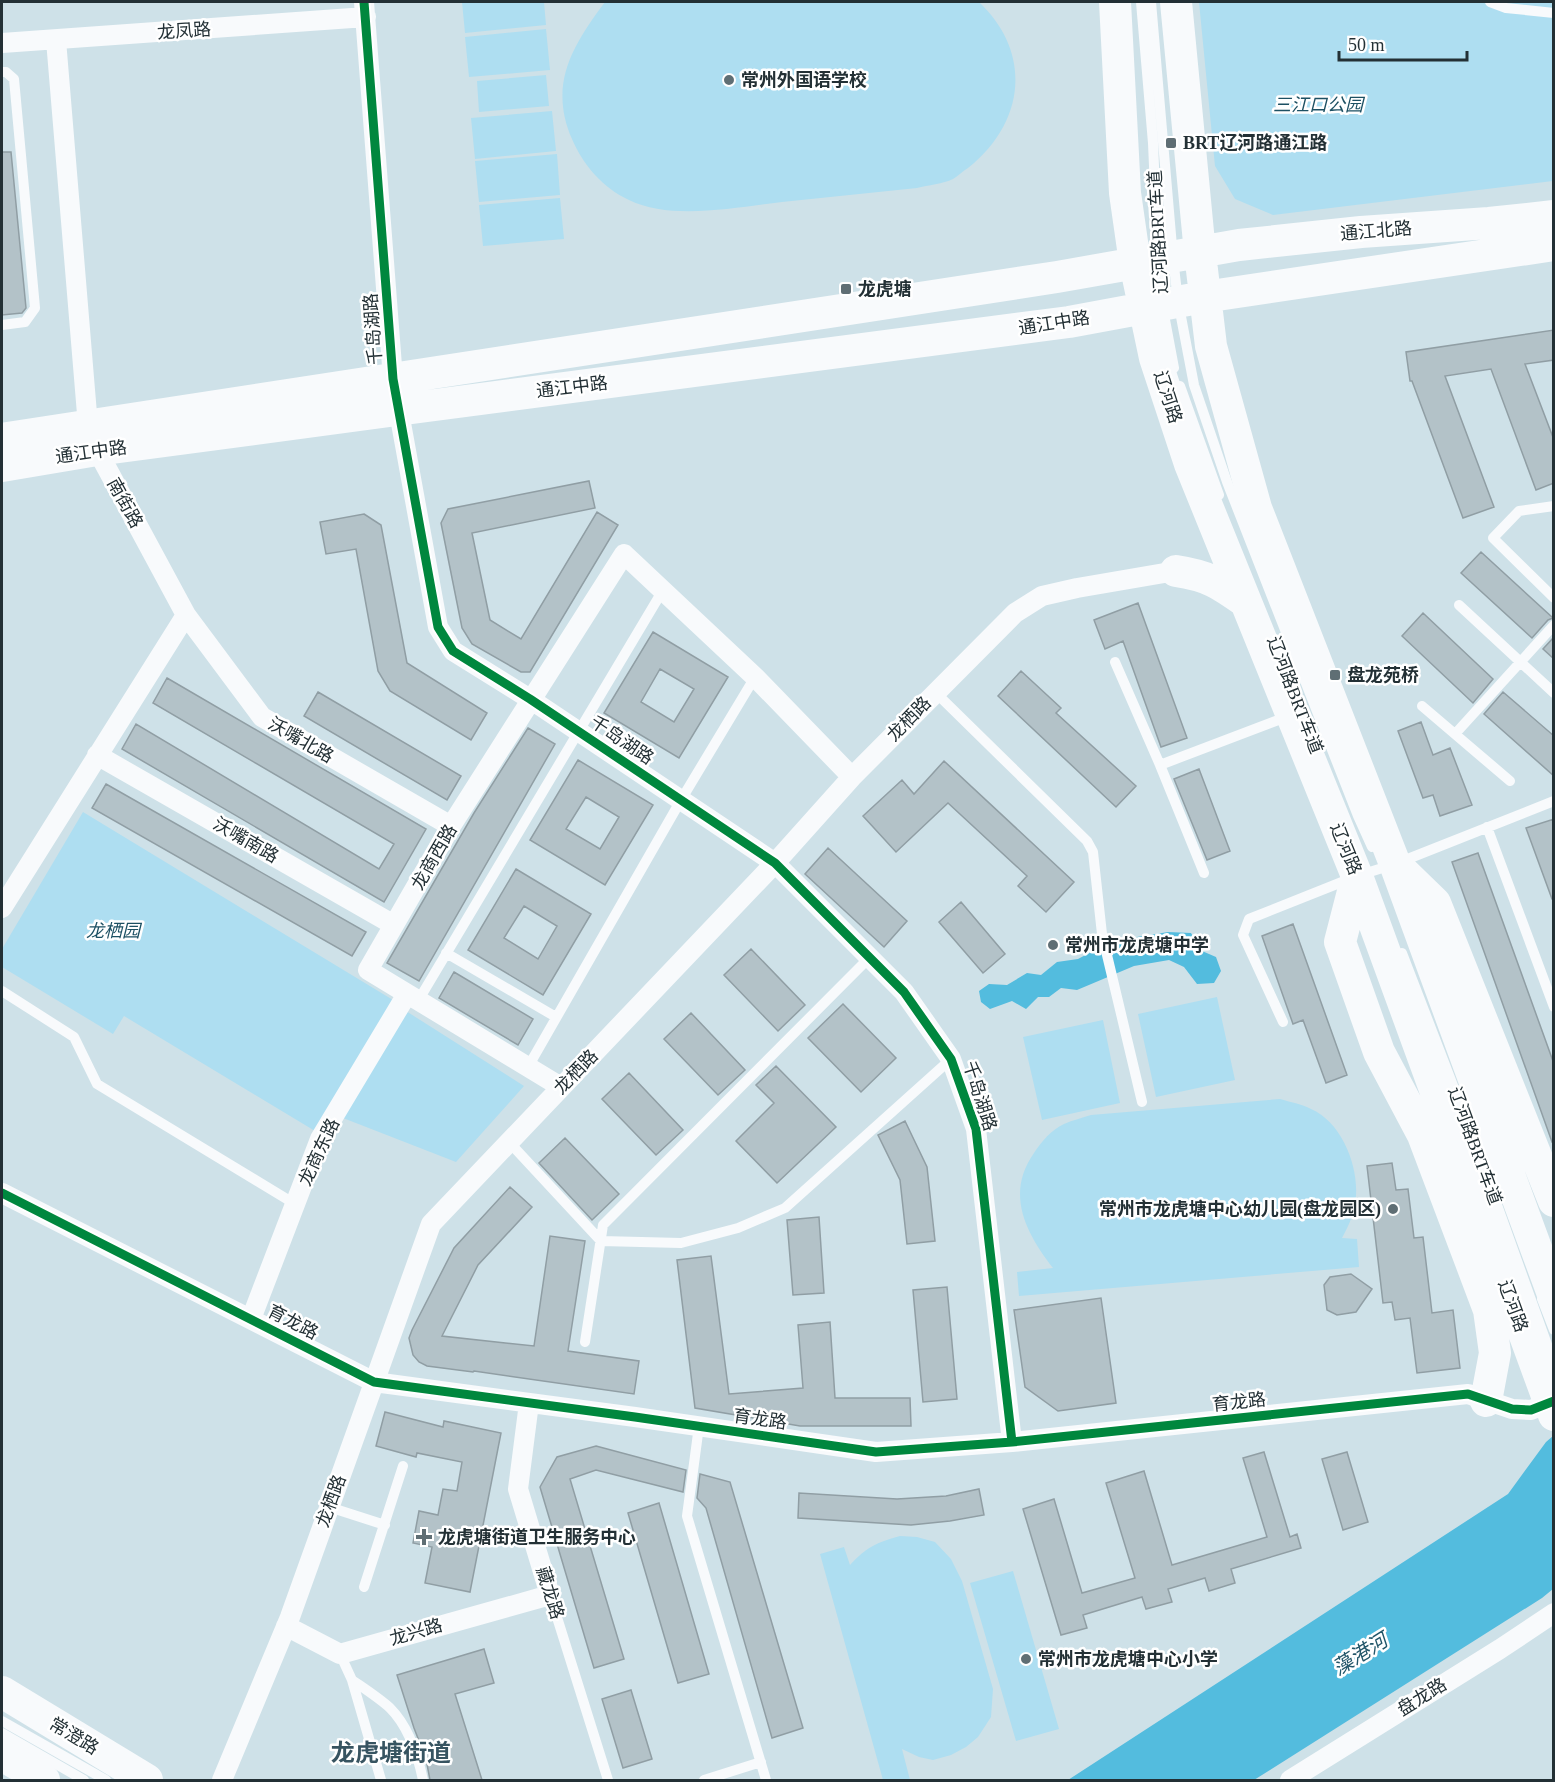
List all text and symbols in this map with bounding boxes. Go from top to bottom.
street label: 龙凤路 [156,19,212,43]
scale bar [1339,24,1466,62]
text: 50 m [1348,35,1385,55]
place label: 常州外国语学校 [741,70,867,90]
marker: 常州外国语学校 [722,73,736,87]
park label: 三江口公园 [1273,95,1366,115]
place label: BRT辽河路通江路 [1183,133,1327,153]
marker: BRT辽河路通江路 [1164,136,1178,150]
street label: 辽河路BRT车道 [1145,170,1171,294]
street label: 通江北路 [1339,218,1413,244]
place label: 龙虎塘 [858,279,912,299]
marker: 龙虎塘 [839,282,853,296]
street label: 千岛湖路 [361,292,385,366]
street label: 通江中路 [1017,307,1091,339]
street label: 辽河路 [1150,368,1186,426]
street label: 通江中路 [535,373,609,401]
street label: 通江中路 [54,437,128,467]
street label: 南街路 [103,475,147,531]
street label: 辽河路BRT车道 [1263,634,1327,756]
place label: 盘龙苑桥 [1347,665,1419,685]
marker: 盘龙苑桥 [1328,668,1342,682]
street label: 龙栖路 [883,693,935,745]
street label: 千岛湖路 [587,712,657,768]
street label: 沃嘴北路 [265,713,337,767]
street label: 沃嘴南路 [210,813,282,867]
street label: 辽河路 [1327,820,1365,878]
street label: 龙商西路 [407,821,461,893]
park label: 龙栖园 [86,921,143,941]
place label: 常州市龙虎塘中学 [1065,935,1209,955]
marker: 常州市龙虎塘中学 [1046,938,1060,952]
street label: 龙栖路 [550,1046,602,1098]
street label: 千岛湖路 [959,1059,1001,1133]
street label: 辽河路BRT车道 [1444,1084,1506,1208]
street label: 龙商东路 [295,1115,343,1189]
place label: 常州市龙虎塘中心幼儿园(盘龙园区) [1099,1199,1381,1220]
marker: 常州市龙虎塘中心幼儿园(盘龙园区) [1386,1202,1400,1216]
street label: 辽河路 [1494,1277,1532,1335]
street label: 育龙路 [264,1301,322,1343]
street label: 育龙路 [1211,1389,1267,1415]
street label: 育龙路 [732,1405,788,1433]
street label: 龙栖路 [312,1472,350,1530]
place label: 龙虎塘街道卫生服务中心 [438,1527,636,1547]
marker: 龙虎塘街道卫生服务中心 [415,1528,433,1546]
street label: 藏龙路 [533,1564,567,1622]
street label: 龙兴路 [387,1615,445,1649]
water label: 藻港河 [1329,1627,1395,1679]
place label: 常州市龙虎塘中心小学 [1038,1649,1218,1669]
marker: 常州市龙虎塘中心小学 [1019,1652,1033,1666]
street label: 盘龙路 [1394,1674,1450,1720]
street label: 常澄路 [46,1714,102,1758]
district label: 龙虎塘街道 [331,1740,451,1766]

